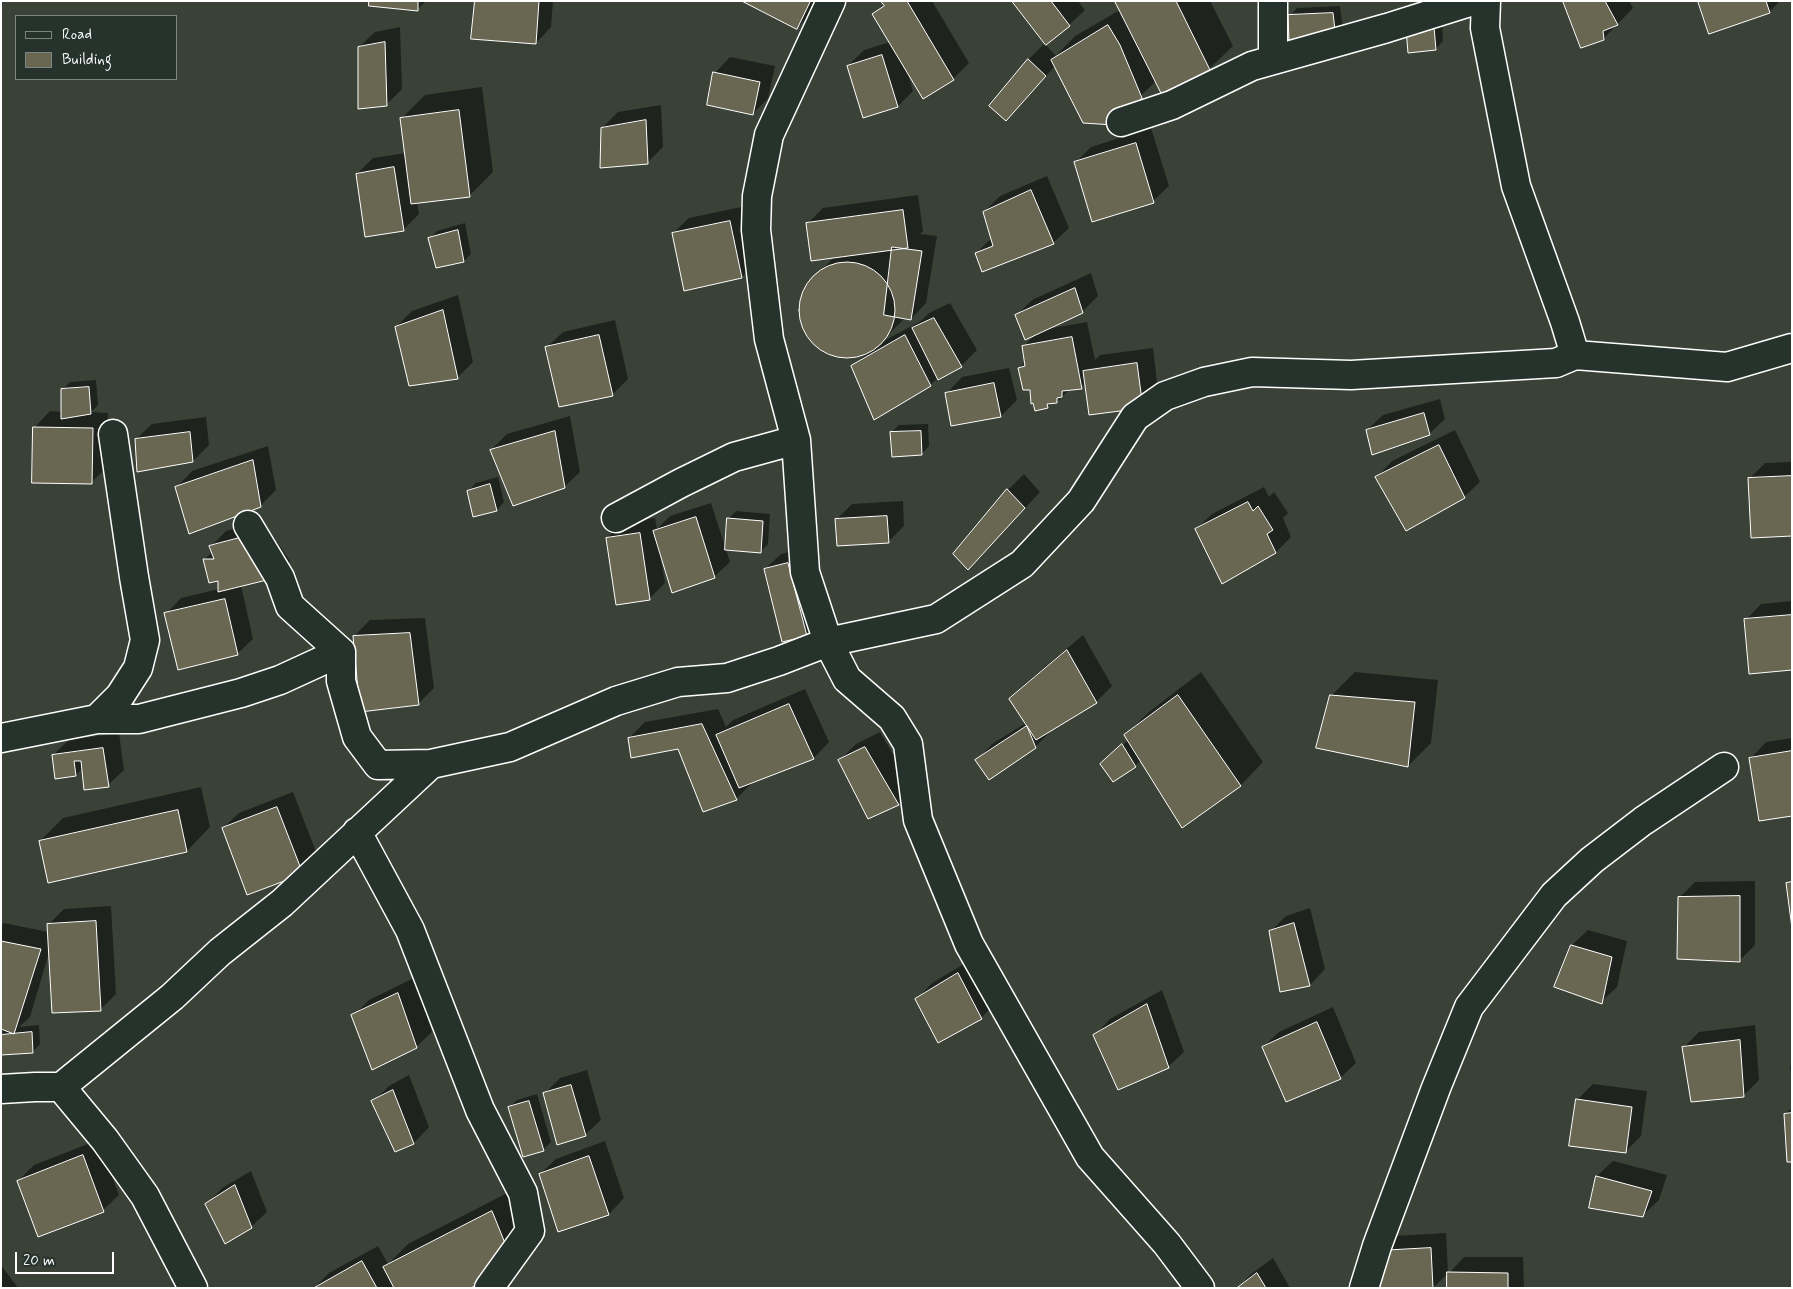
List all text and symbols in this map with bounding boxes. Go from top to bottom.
legend [15,15,178,80]
text: Road [62,25,92,45]
text: Building [62,50,112,70]
scale bar [18,1242,116,1274]
text: 20 m [23,1251,55,1271]

